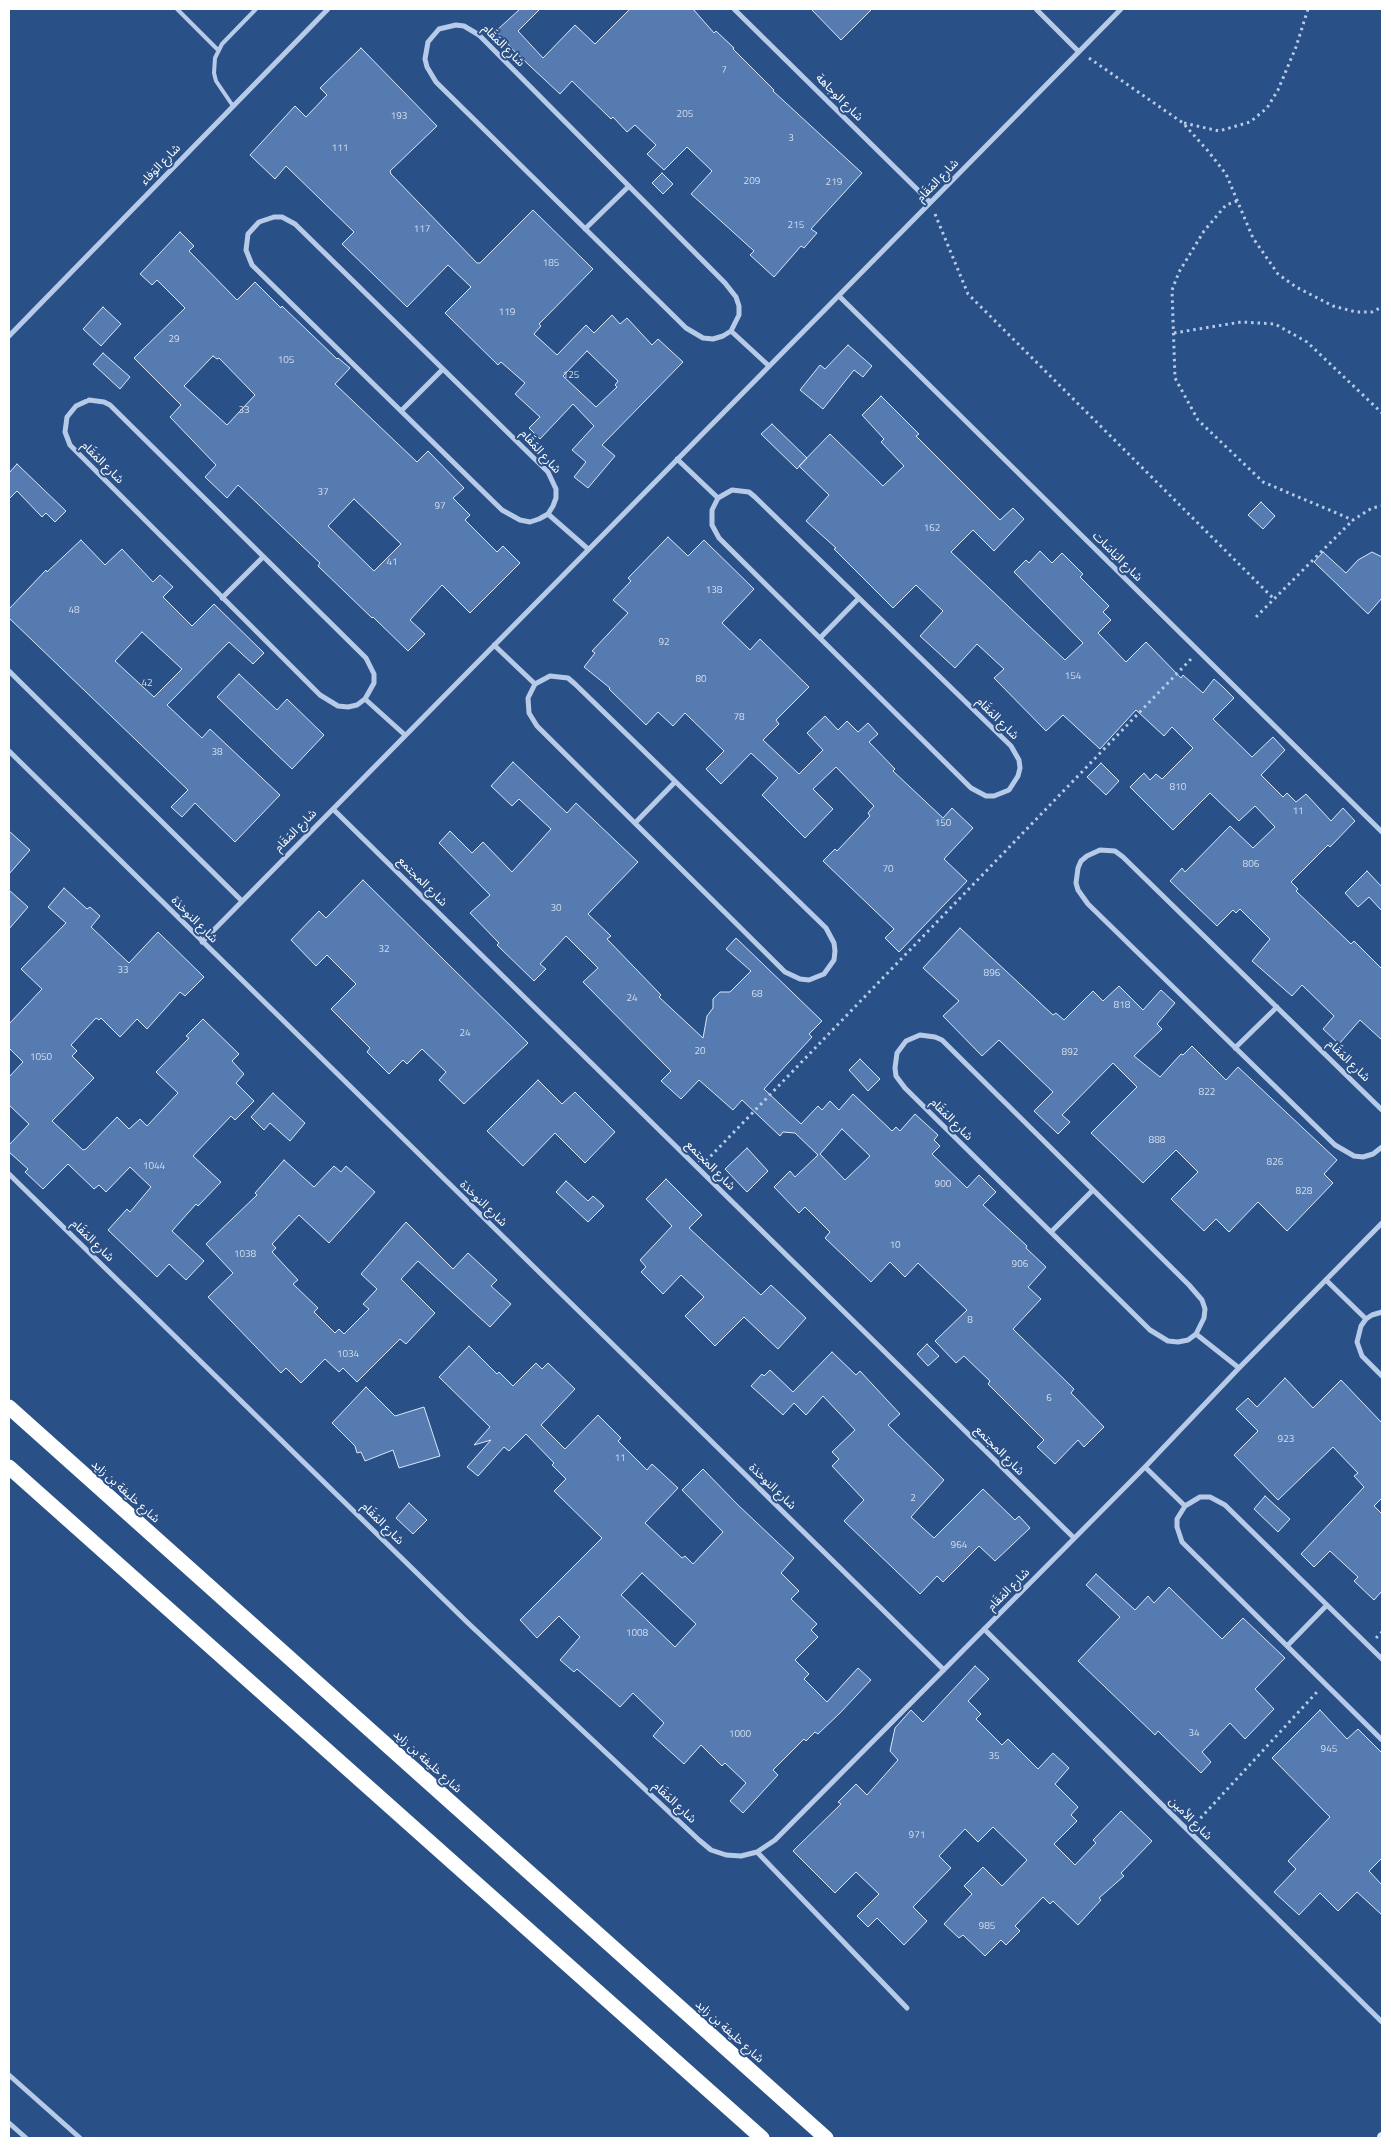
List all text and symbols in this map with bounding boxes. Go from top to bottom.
street label: شارع المَقَام [479,22,527,70]
house number: 7 [721,65,727,77]
street label: شارع الوجاهة [812,71,866,125]
house number: 205 [677,109,693,121]
house number: 193 [391,111,407,123]
house number: 3 [788,133,794,145]
street label: شارع الوَفاء [138,141,184,189]
house number: 111 [332,143,348,155]
street label: شارع المَقَام [914,157,962,205]
house number: 209 [744,176,760,188]
house number: 219 [826,177,842,189]
house number: 215 [788,220,804,232]
house number: 117 [414,224,430,236]
house number: 185 [543,258,559,270]
house number: 119 [499,307,515,319]
house number: 29 [168,334,180,346]
house number: 105 [278,355,294,367]
house number: 125 [563,370,579,382]
house number: 33 [238,405,250,417]
street label: شارع المَقَام [517,427,563,477]
street label: شارع المَقَام [78,439,126,487]
house number: 37 [317,487,329,499]
house number: 97 [434,501,446,513]
house number: 162 [924,523,940,535]
street label: شارع اليَاسَات [1089,529,1145,585]
house number: 41 [386,557,398,569]
house number: 138 [706,585,722,597]
house number: 48 [68,605,80,617]
house number: 92 [658,637,670,649]
house number: 154 [1065,671,1081,683]
house number: 80 [695,674,707,686]
house number: 42 [141,678,153,690]
street label: شارع المَقَام [973,695,1021,743]
house number: 78 [733,712,745,724]
house number: 38 [211,747,223,759]
house number: 810 [1170,782,1186,794]
house number: 11 [1292,806,1304,818]
street label: شارع المَقَام [272,807,320,855]
house number: 150 [935,818,951,830]
street label: شارع المجتمع [394,854,450,910]
house number: 806 [1243,859,1259,871]
house number: 70 [882,864,894,876]
street label: شارع النوخذة [168,894,220,946]
house number: 30 [550,903,562,915]
house number: 32 [378,944,390,956]
house number: 33 [117,965,129,977]
house number: 896 [984,968,1000,980]
house number: 68 [751,989,763,1001]
house number: 24 [626,993,638,1005]
house number: 818 [1114,1000,1130,1012]
house number: 24 [459,1028,471,1040]
street label: شارع المَقَام [1324,1037,1372,1085]
house number: 20 [694,1046,706,1058]
house number: 892 [1062,1047,1078,1059]
house number: 1050 [30,1052,52,1064]
house number: 822 [1199,1087,1215,1099]
street label: شارع المَقَام [927,1096,975,1144]
house number: 888 [1149,1135,1165,1147]
street label: شارع المجتمع [682,1138,738,1194]
house number: 826 [1267,1157,1283,1169]
house number: 1044 [143,1161,165,1173]
street label: شارع النوخذة [456,1178,510,1230]
house number: 900 [935,1179,951,1191]
house number: 828 [1296,1186,1312,1198]
street label: شارع المَقَام [68,1217,116,1265]
house number: 10 [889,1240,901,1252]
house number: 1038 [234,1249,256,1261]
house number: 906 [1012,1259,1028,1271]
house number: 8 [967,1315,973,1327]
house number: 1034 [337,1349,359,1361]
house number: 6 [1046,1393,1052,1405]
street label: شارع المجتمع [971,1423,1027,1479]
house number: 923 [1278,1434,1294,1446]
house number: 11 [614,1453,626,1465]
street label: شارع خليفة بن زايد [88,1457,162,1527]
street label: شارع النوخذة [745,1461,799,1513]
house number: 2 [910,1493,916,1505]
street label: شارع المَقَام [358,1500,406,1548]
house number: 964 [951,1540,967,1552]
street label: شارع المَقَام [985,1566,1033,1614]
house number: 1008 [626,1628,648,1640]
street label: شارع خليفة بن زايد [390,1727,464,1797]
house number: 34 [1188,1728,1200,1740]
house number: 1000 [729,1729,751,1741]
house number: 945 [1321,1744,1337,1756]
house number: 35 [988,1751,1000,1763]
street label: شارع المَقَام [649,1779,699,1827]
street label: شارع الأمين [1165,1794,1215,1844]
house number: 971 [909,1830,925,1842]
house number: 985 [979,1921,995,1933]
street label: شارع خليفة بن زايد [692,1997,766,2067]

